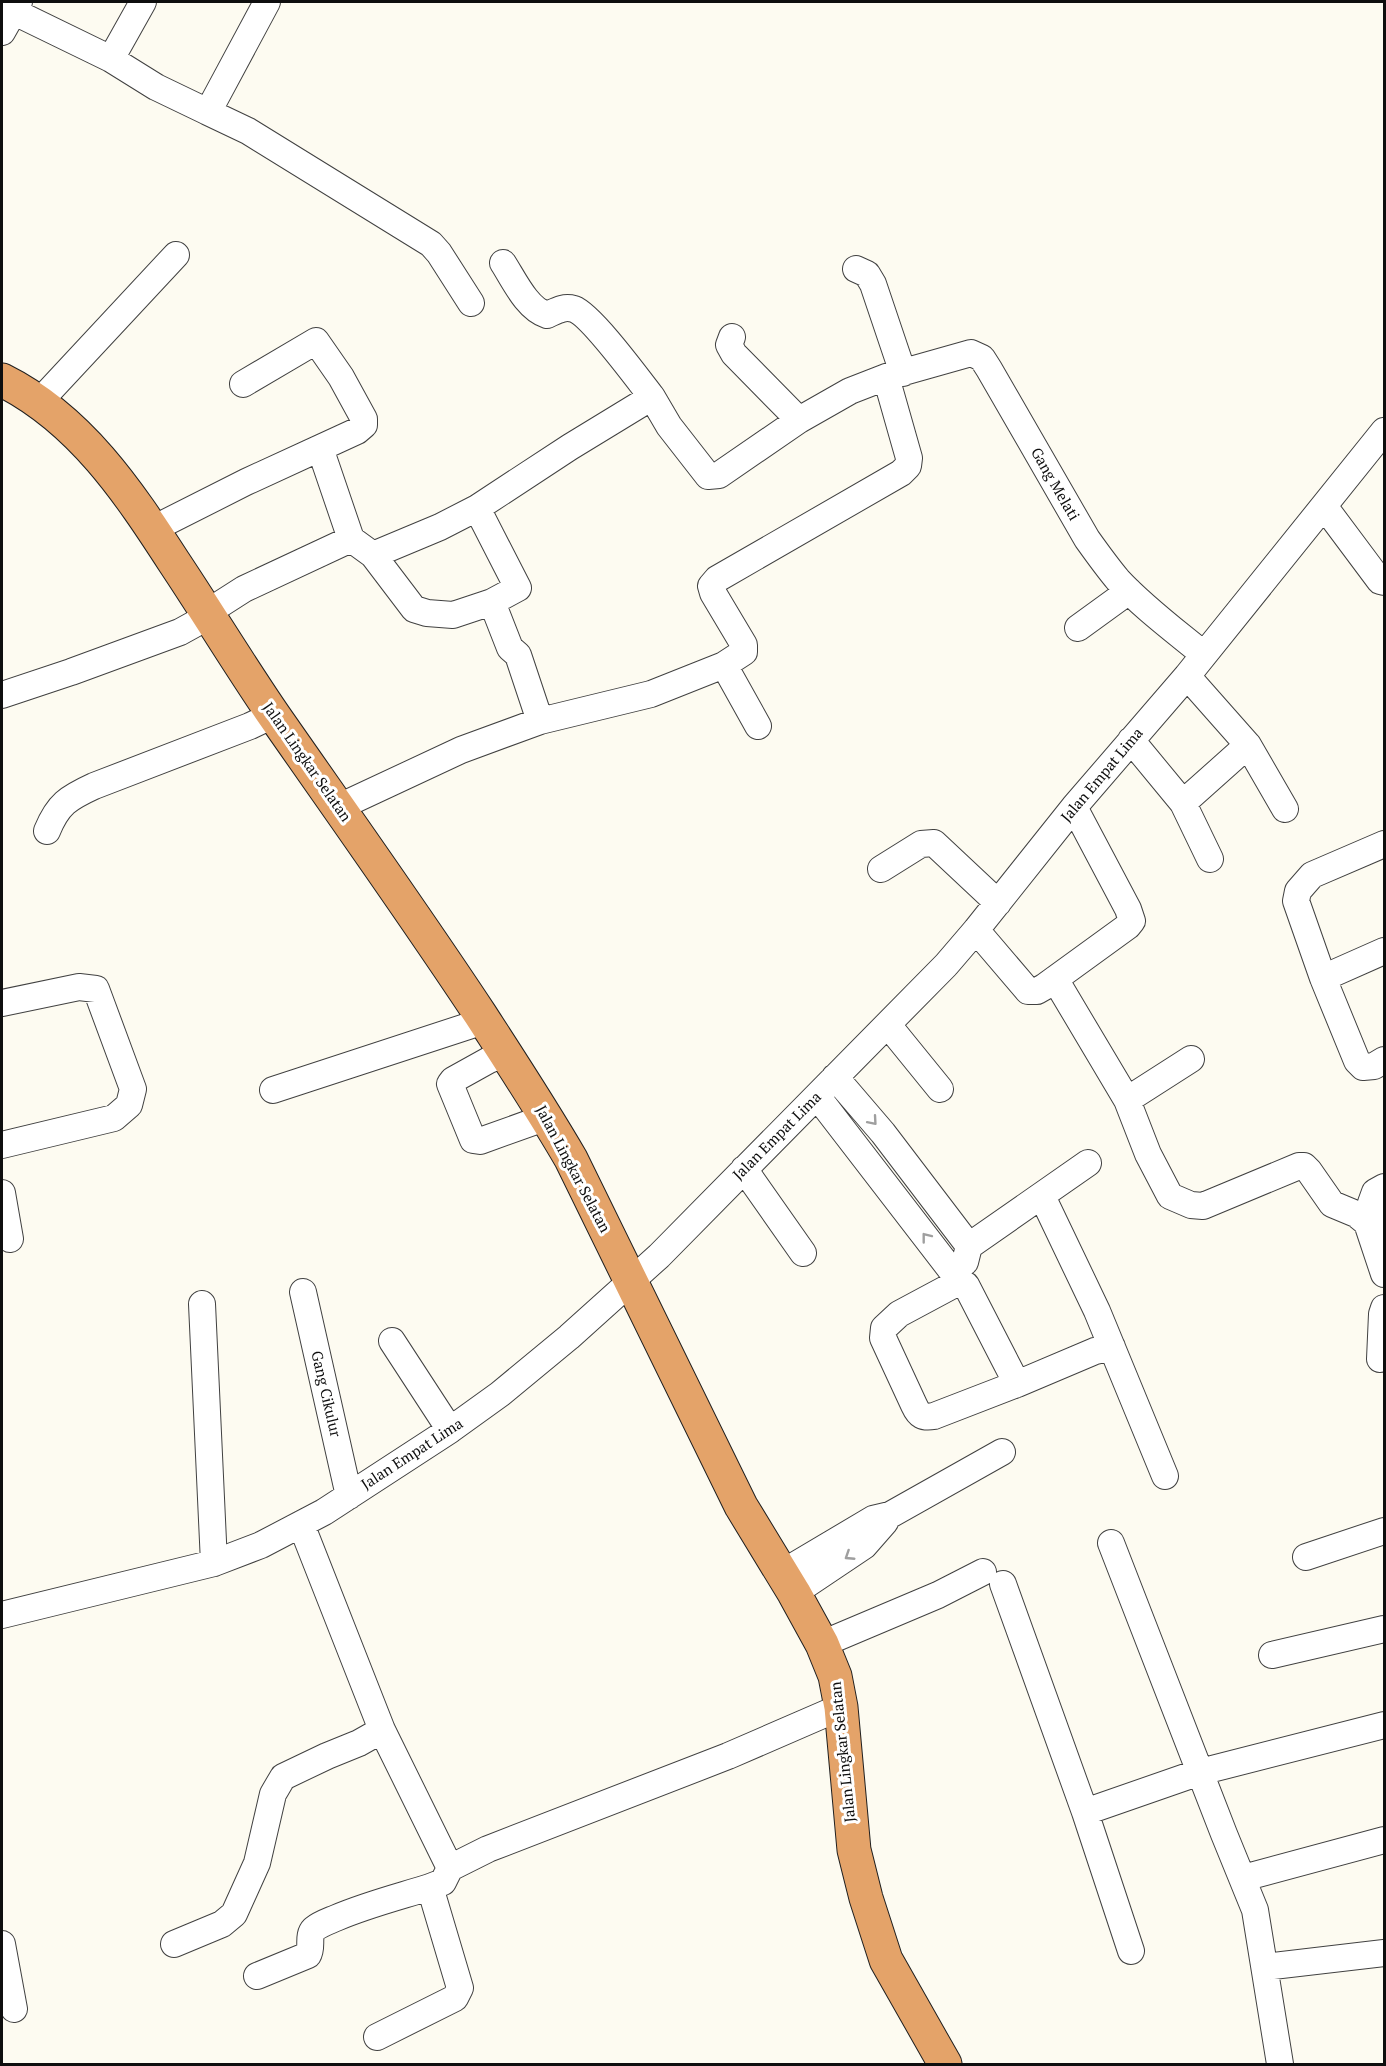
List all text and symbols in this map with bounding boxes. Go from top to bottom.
street label: Gang Melati [1027,443,1085,524]
street label: Jalan Lingkar Selatan [259,698,357,825]
street label: Jalan Empat Lima [1056,723,1147,826]
street label: Jalan Empat Lima [728,1086,825,1184]
street label: Jalan Lingkar Selatan [532,1101,616,1236]
one-way arrow [866,1114,877,1125]
one-way arrow [922,1233,933,1244]
street label: Gang Cikulur [307,1349,347,1439]
street label: Jalan Empat Lima [357,1413,467,1494]
one-way arrow [845,1548,855,1560]
street label: Jalan Lingkar Selatan [825,1681,859,1823]

